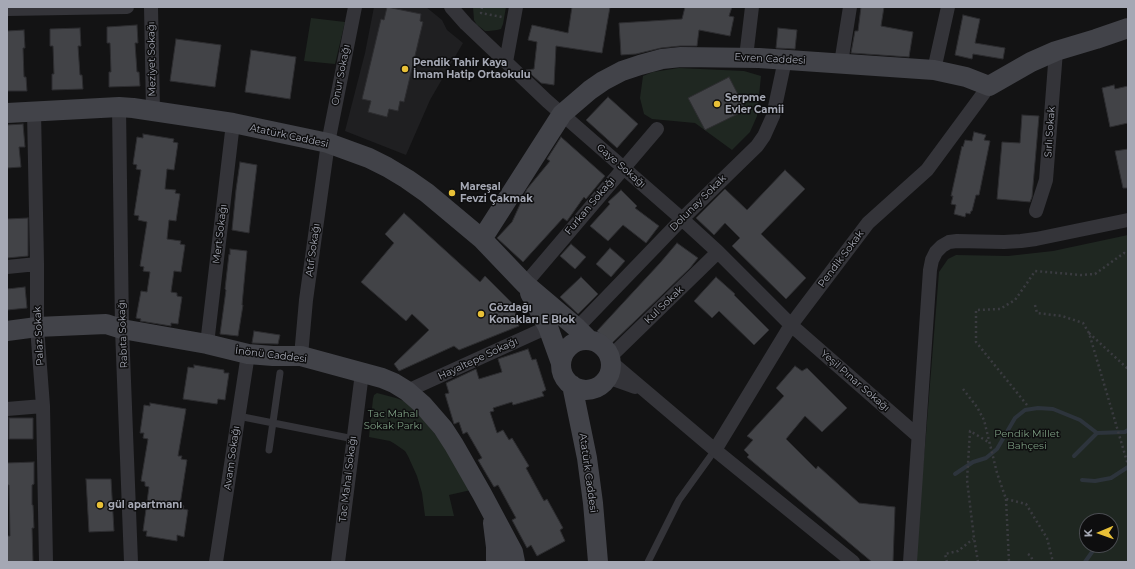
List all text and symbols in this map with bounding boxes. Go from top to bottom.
street label: Meziyet Sokağı [145,21,159,97]
street label: Onur Sokağı [329,43,353,107]
street label: Evren Caddesi [734,51,806,67]
place label: Pendik Tahir Kaya İmam Hatip Ortaokulu [413,57,531,80]
marker: Pendik Tahir Kaya İmam Hatip Ortaokulu [400,64,410,74]
place label: Serpme Evler Camii [725,92,784,116]
marker: Serpme Evler Camii [712,99,722,109]
street label: Sırlı Sokak [1042,106,1058,158]
street label: Atatürk Caddesi [248,122,330,150]
street label: Gaye Sokağı [594,141,648,191]
street label: Dolunay Sokak [667,172,729,234]
street label: Furkan Sokağı [562,175,618,237]
place label: Mareşal Fevzi̇ Çakmak [460,181,533,204]
marker: Mareşal Fevzi̇ Çakmak [447,188,457,198]
street label: Mert Sokağı [210,203,230,265]
street label: Atıf Sokağı [303,223,323,277]
street label: Pendik Sokak [816,228,866,290]
street label: Kul Sokak [642,284,686,326]
street label: Rabıta Sokağı [116,299,130,369]
place label: Gözdağı Konakları E Blok [489,302,575,326]
street label: Palaz Sokak [31,306,47,366]
marker: Gözdağı Konakları E Blok [476,309,486,319]
street label: Hayaltepe Sokağı [436,335,520,383]
street label: İnönü Caddesi [234,345,308,365]
street label: Yeşil Pınar Sokağı [818,348,892,414]
park label: Tac Mahal Sokak Parkı [364,408,422,432]
street label: Avam Sokağı [222,425,242,491]
park label: Pendik Millet Bahçesi [994,428,1060,452]
street label: Atatürk Caddesi [576,432,600,514]
street label: Tac Mahal Sokağı [337,435,359,523]
place label: gül apartmanı [108,499,182,511]
marker: gül apartmanı [95,500,105,510]
north arrow [1079,513,1119,553]
text: K [1081,529,1095,538]

